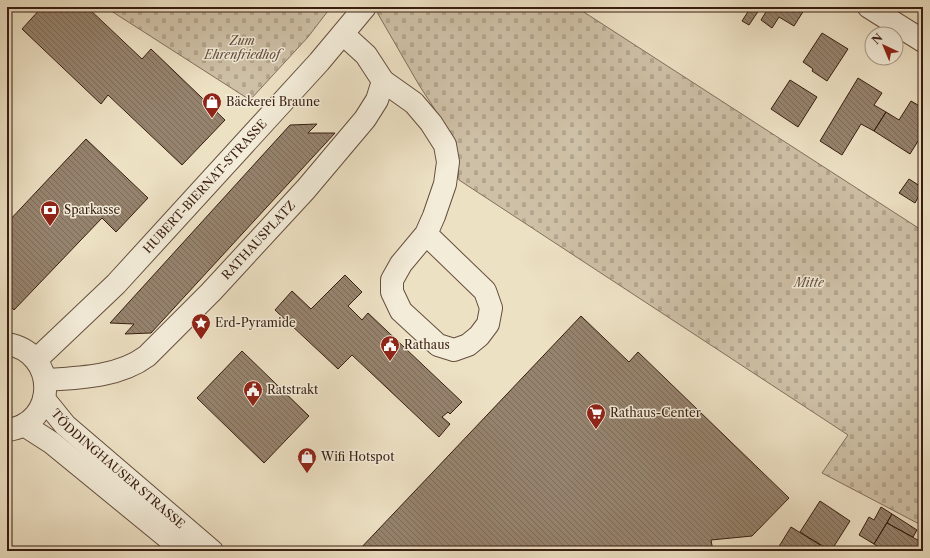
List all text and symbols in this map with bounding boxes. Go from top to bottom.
north arrow [864,26,904,66]
text: N [869,30,886,47]
park label: Zum Ehrenfriedhof [203,33,284,62]
shop icon: Bäckerei Braune [201,91,223,119]
place label: Bäckerei Braune [226,94,320,109]
street label: HUBERT-BIERNAT-STRASSE [140,116,270,256]
street label: RATHAUSPLATZ [218,198,298,283]
bank icon: Sparkasse [39,199,61,227]
place label: Sparkasse [64,202,120,217]
park label: Mitte [792,275,825,290]
place icon: Erd-Pyramide [190,312,212,340]
place label: Erd-Pyramide [215,315,296,330]
public building icon: Rathaus [379,334,401,362]
place label: Rathaus [404,337,450,352]
public building icon: Ratstrakt [242,379,264,407]
place label: Ratstrakt [267,382,319,397]
supermarket icon: Rathaus-Center [585,402,607,430]
place label: Rathaus-Center [610,405,701,420]
street label: TÖDDINGHAUSER STRASSE [48,406,188,531]
shop icon: Wifi Hotspot [296,446,318,474]
place label: Wifi Hotspot [320,449,395,464]

